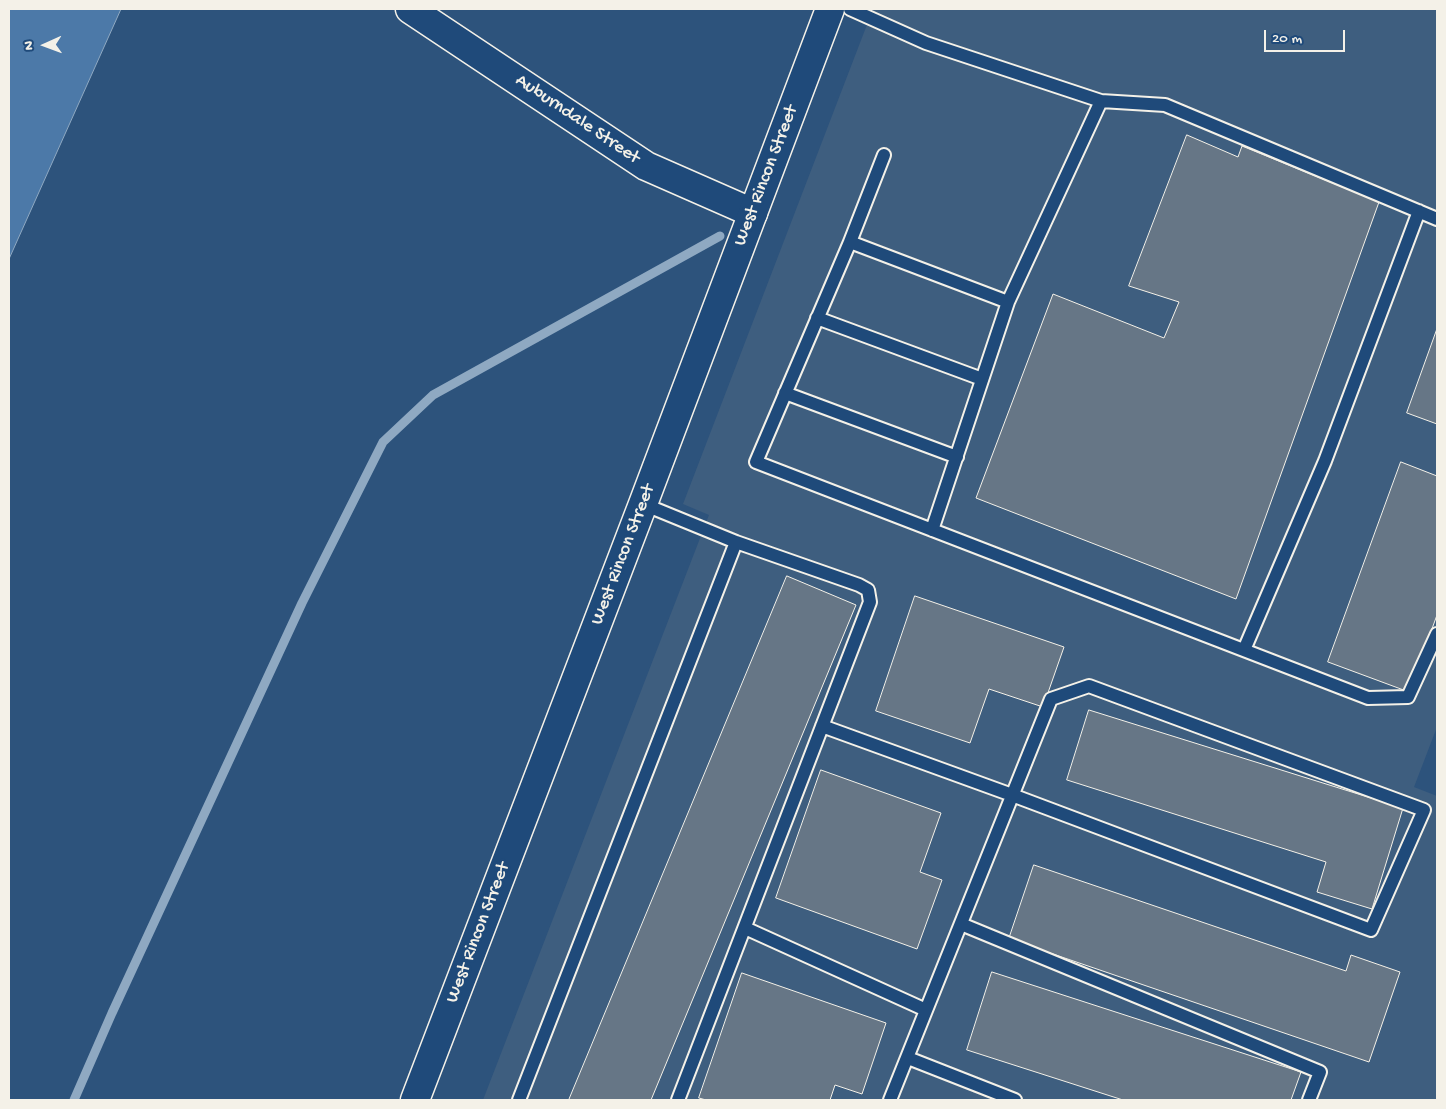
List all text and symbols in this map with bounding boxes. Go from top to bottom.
north arrow [20,20,70,70]
scale bar [1266,20,1347,52]
text: 20 m [1272,30,1302,48]
text: N [21,41,38,50]
street label: Auburndale Street [510,70,644,170]
street label: West Rincon Street [730,102,804,250]
street label: West Rincon Street [587,481,661,629]
street label: West Rincon Street [442,859,516,1007]

